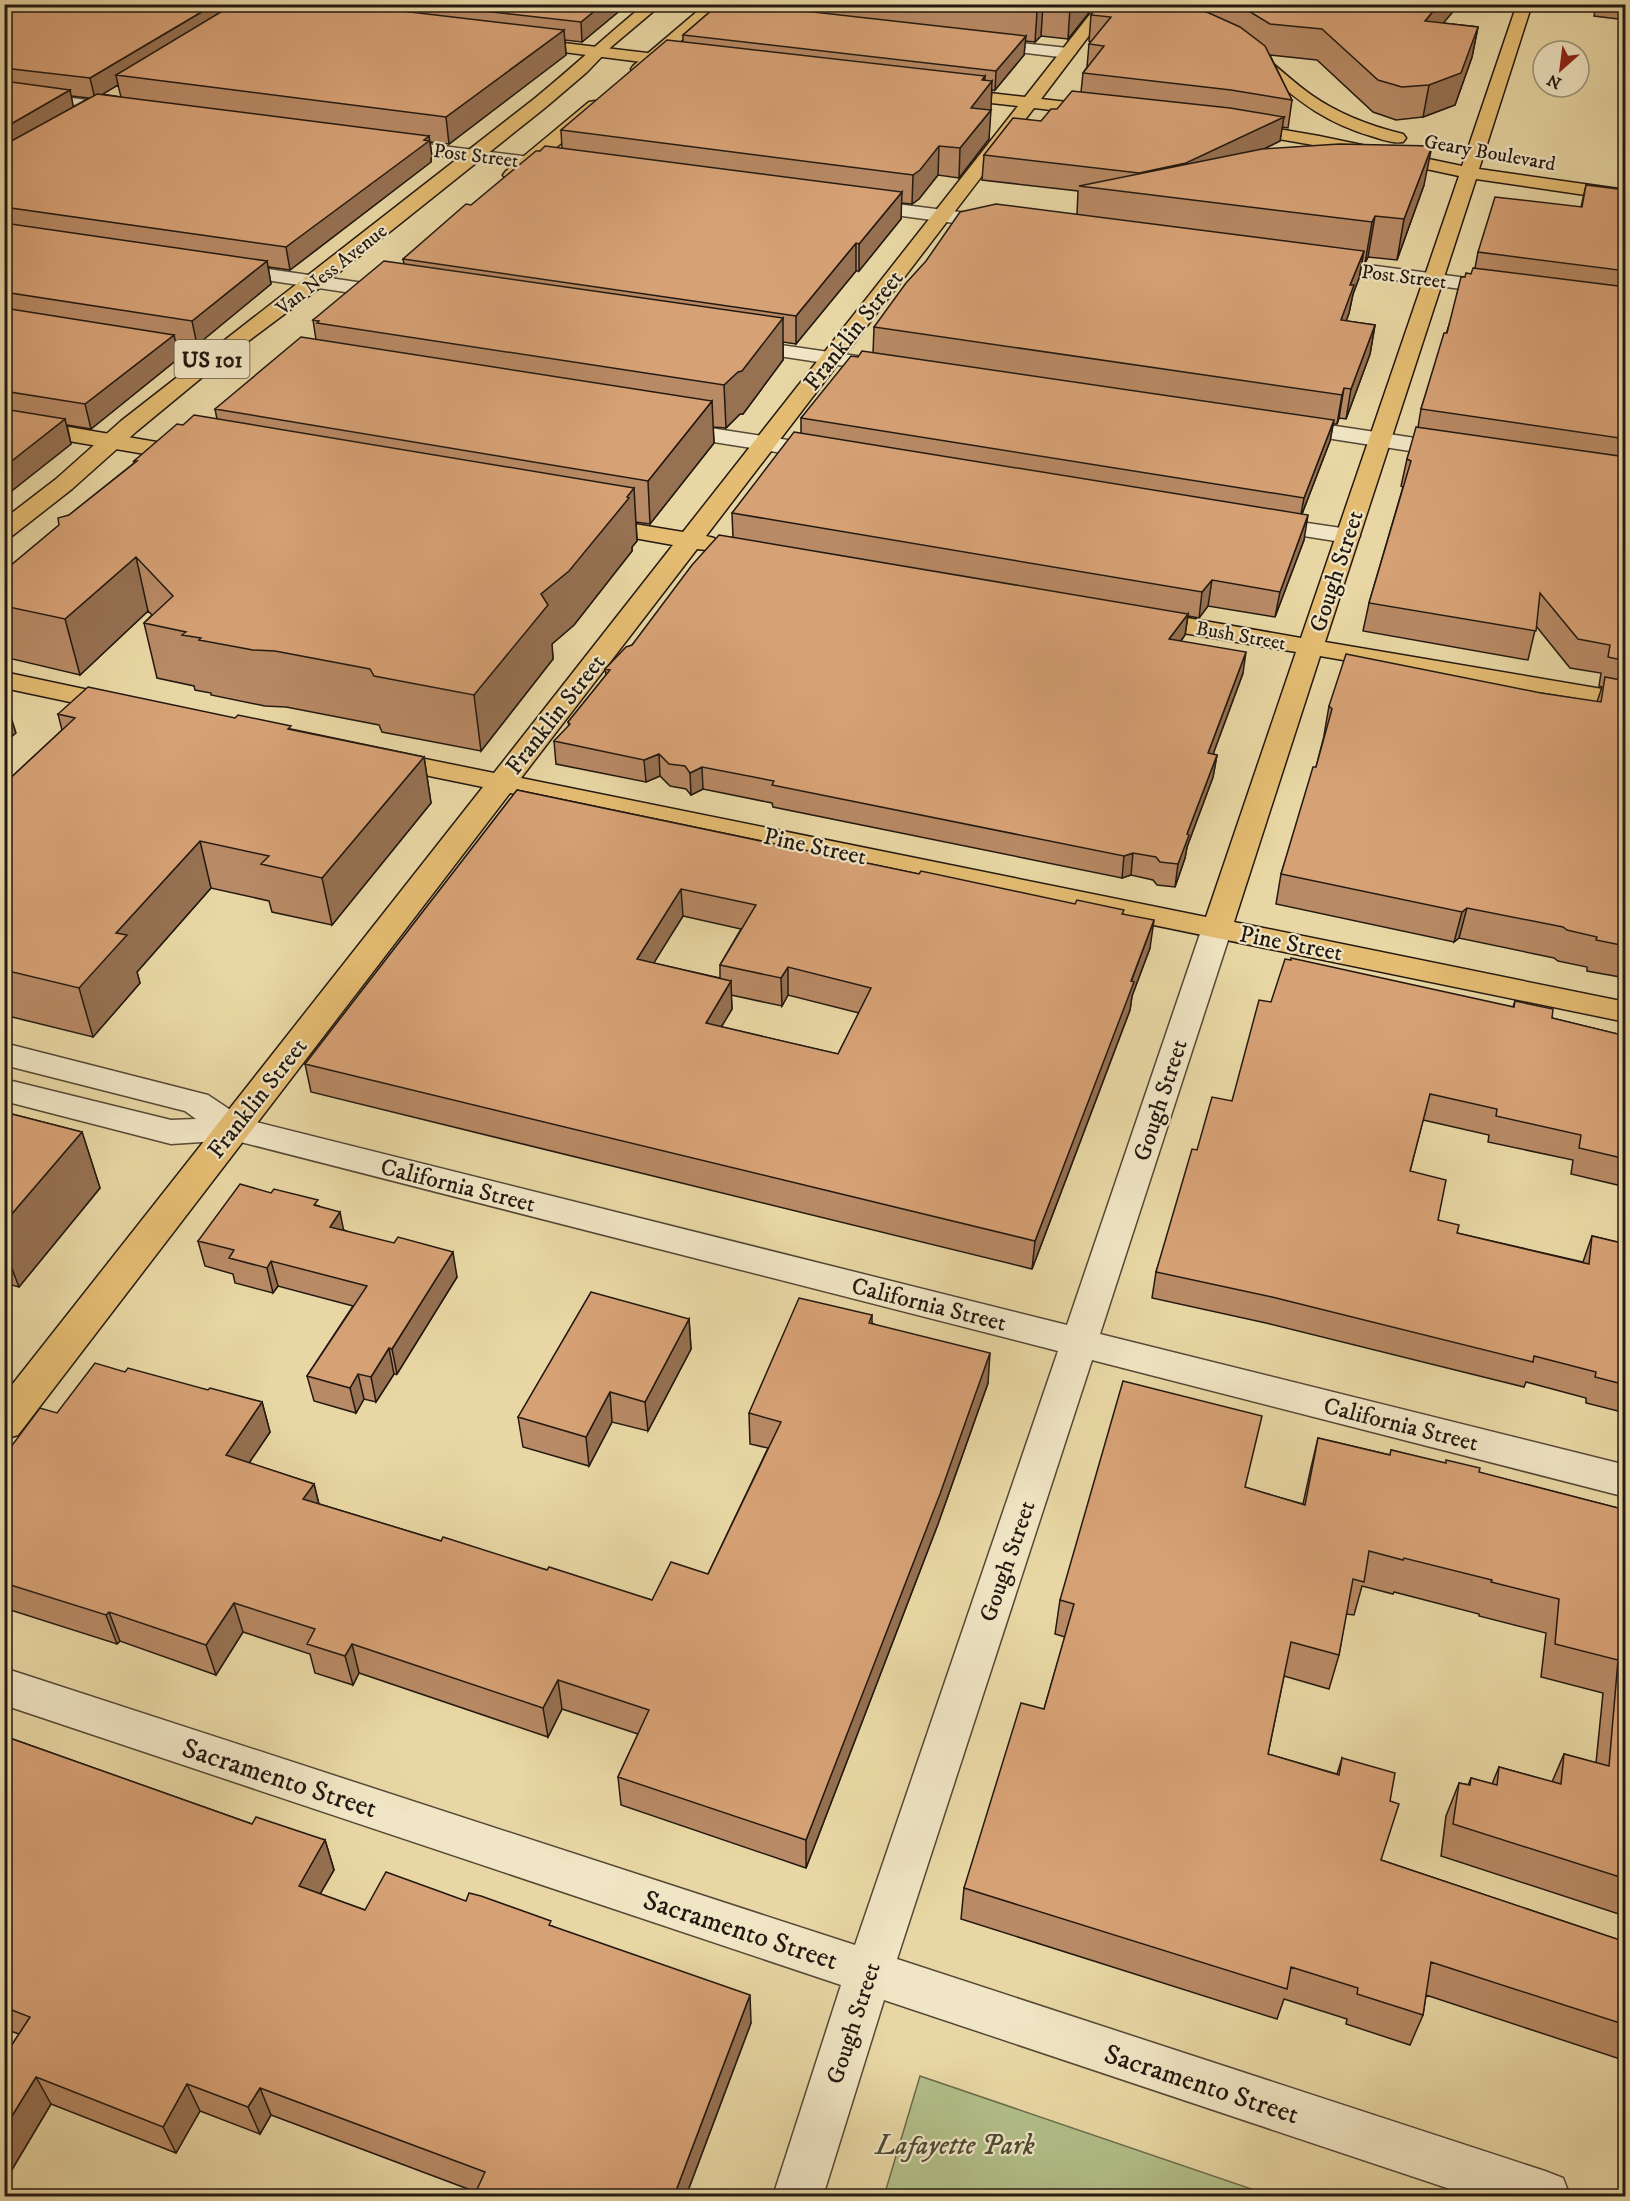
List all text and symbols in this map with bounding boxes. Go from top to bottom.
north arrow [1531,39,1591,99]
text: N [1544,69,1565,93]
street label: Geary Boulevard [1422,130,1557,177]
street label: Post Street [432,139,520,174]
street label: Van Ness Avenue [271,219,393,322]
street label: Post Street [1360,260,1448,295]
street label: Franklin Street [797,264,910,397]
road number: US 101 [174,340,250,378]
street label: Gough Street [1303,506,1371,636]
street label: Bush Street [1194,616,1288,657]
street label: Franklin Street [499,648,612,781]
street label: Pine Street [761,821,869,873]
street label: Pine Street [1237,919,1345,969]
street label: Franklin Street [201,1032,314,1165]
street label: Gough Street [1127,1035,1195,1165]
street label: California Street [377,1152,539,1220]
street label: California Street [848,1271,1010,1339]
street label: California Street [1320,1391,1482,1459]
street label: Gough Street [973,1496,1043,1626]
street label: Sacramento Street [178,1730,381,1826]
street label: Sacramento Street [639,1882,842,1978]
street label: Gough Street [820,1958,888,2088]
street label: Sacramento Street [1100,2036,1303,2132]
park label: Lafayette Park [873,2128,1035,2163]

